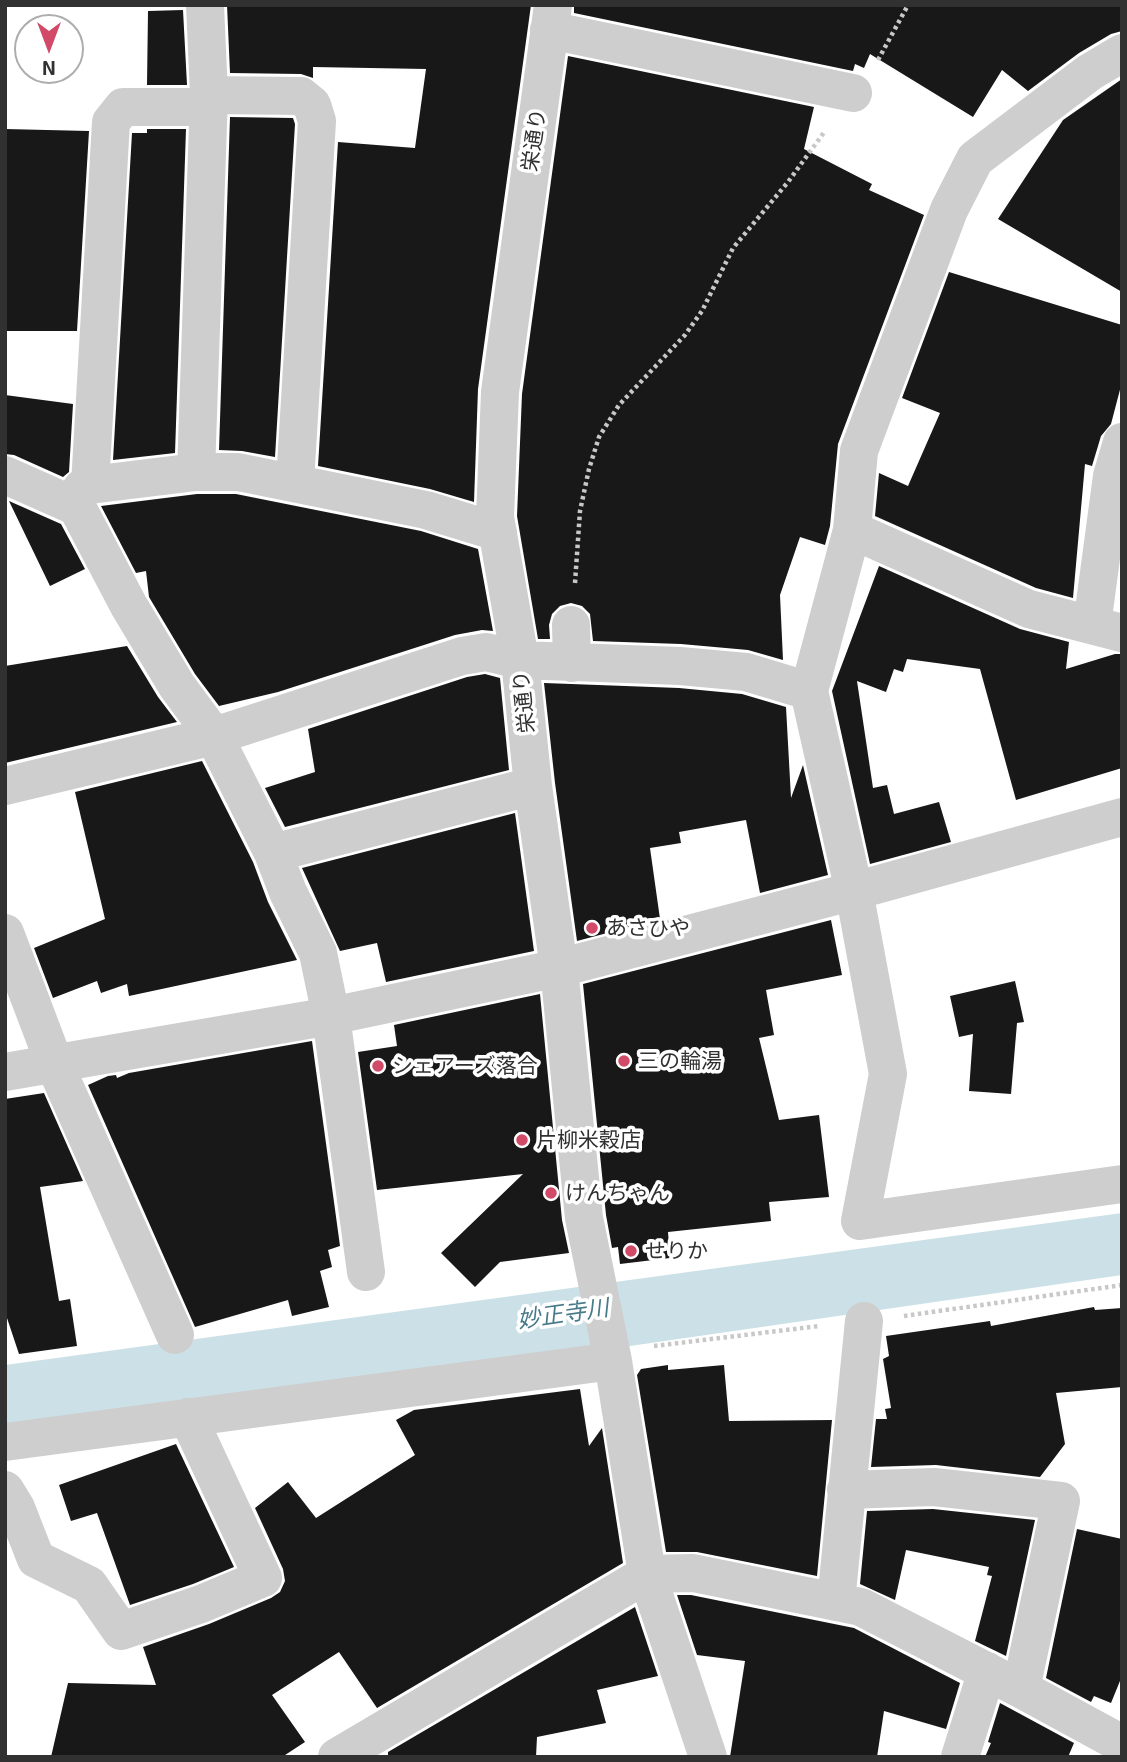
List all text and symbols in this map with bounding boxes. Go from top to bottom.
north arrow [14,14,84,84]
text: N [42,57,56,80]
street label: 栄通り [517,107,551,173]
street label: 栄通り [508,669,540,735]
place label: あさひや [606,915,690,941]
marker: あさひや [584,920,600,936]
place label: 三の輪湯 [638,1048,722,1074]
place label: シェアーズ落合 [392,1053,538,1079]
marker: 三の輪湯 [616,1053,632,1069]
marker: シェアーズ落合 [370,1058,386,1074]
place label: 片柳米穀店 [536,1127,641,1153]
marker: 片柳米穀店 [514,1132,530,1148]
place label: けんちゃん [565,1180,670,1206]
marker: けんちゃん [543,1185,559,1201]
place label: せりか [645,1238,708,1264]
marker: せりか [623,1243,639,1259]
water label: 妙正寺川 [516,1294,610,1334]

